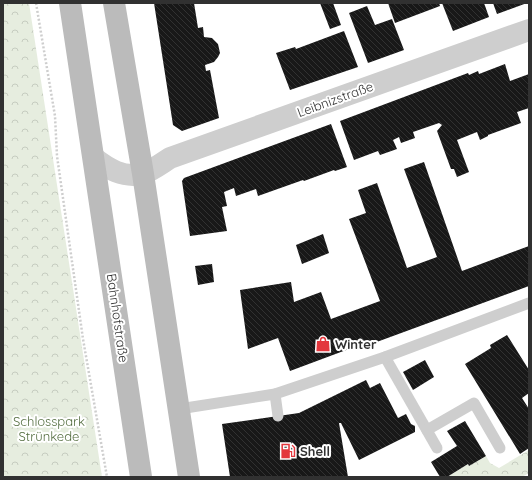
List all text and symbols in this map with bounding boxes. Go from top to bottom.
street label: Leibnizstraße [295,78,375,120]
street label: Bahnhofstraße [104,273,132,363]
shop icon: Winter [314,335,332,353]
place label: Winter [335,336,377,352]
park label: Schlosspark Strünkede [13,413,85,444]
fuel station icon: Shell [279,442,297,460]
place label: Shell [300,443,330,459]

